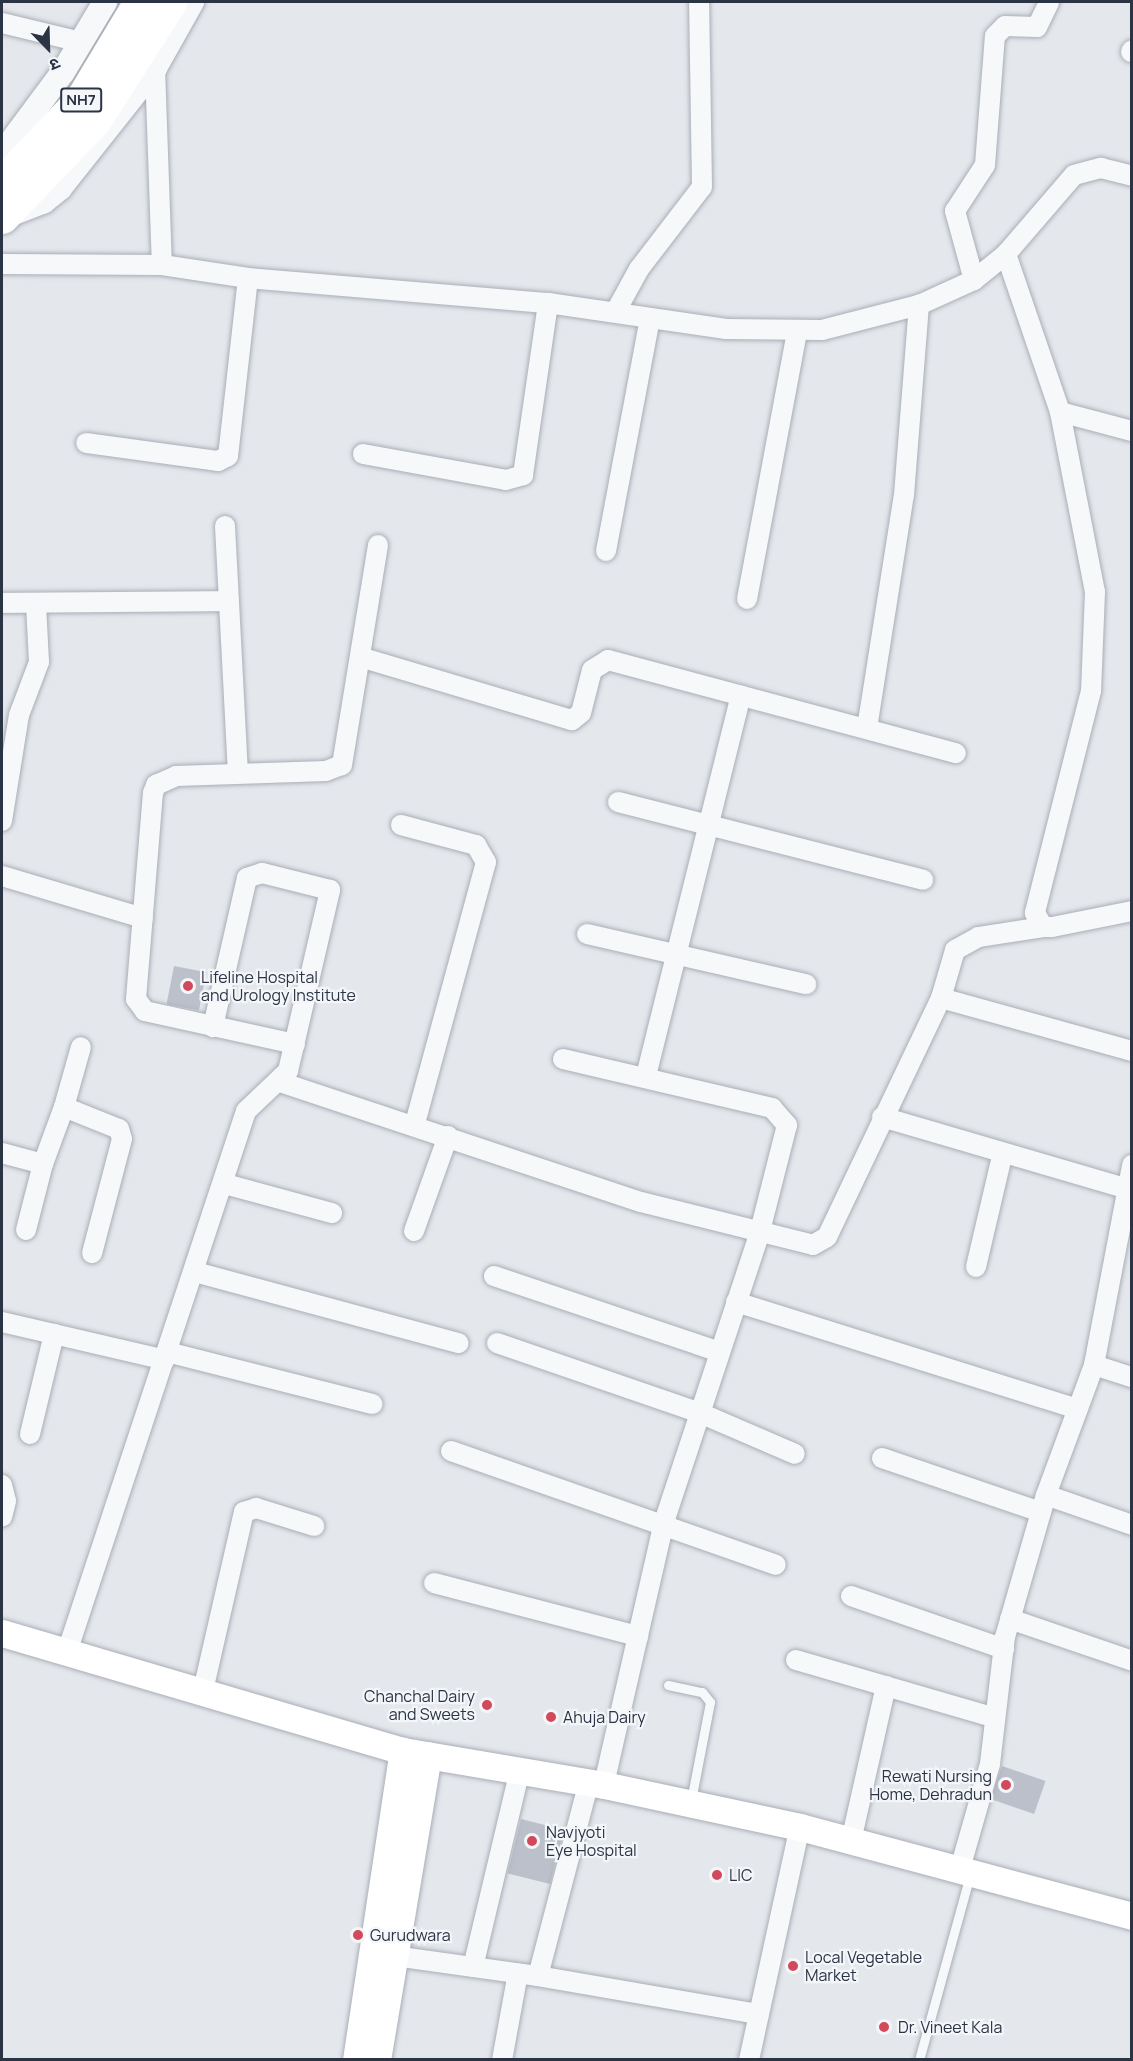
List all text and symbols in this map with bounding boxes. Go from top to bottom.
north arrow [18,18,78,78]
text: उ [46,53,64,77]
road number: NH7 [60,88,102,112]
place label: Lifeline Hospital and Urology Institute [201,967,356,1005]
marker: Lifeline Hospital and Urology Institute [179,977,197,995]
place label: Chanchal Dairy and Sweets [364,1686,475,1724]
marker: Chanchal Dairy and Sweets [480,1698,494,1712]
place label: Ahuja Dairy [563,1707,646,1727]
marker: Ahuja Dairy [544,1710,558,1724]
place label: Rewati Nursing Home, Dehradun [869,1766,992,1804]
marker: Rewati Nursing Home, Dehradun [997,1776,1015,1794]
place label: Navjyoti Eye Hospital [546,1822,637,1860]
marker: Navjyoti Eye Hospital [523,1832,541,1850]
place label: LIC [729,1865,752,1885]
marker: LIC [710,1868,724,1882]
place label: Gurudwara [370,1925,451,1945]
marker: Gurudwara [351,1928,365,1942]
place label: Local Vegetable Market [805,1947,922,1985]
marker: Local Vegetable Market [786,1959,800,1973]
place label: Dr. Vineet Kala [898,2017,1002,2037]
marker: Dr. Vineet Kala [875,2018,893,2036]

